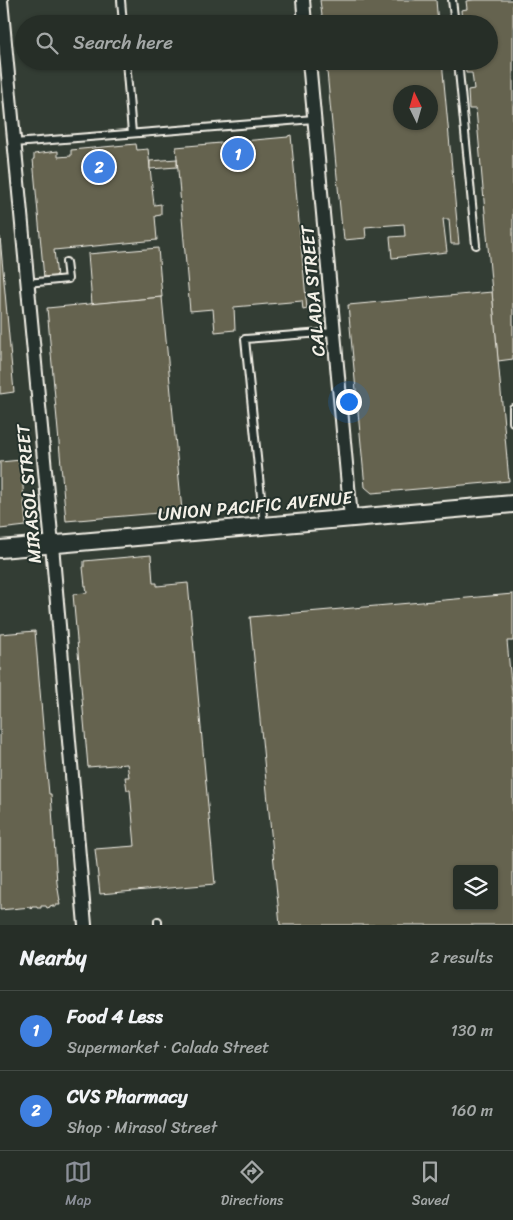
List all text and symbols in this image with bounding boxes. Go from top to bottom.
search box [15,15,498,70]
text: Search here [73,26,173,59]
icon: search [33,29,61,57]
north arrow [393,85,438,130]
pin: 1 [222,135,254,173]
pin: 2 [83,148,115,186]
street label: CALADA STREET [291,223,335,358]
your location [336,389,362,415]
street label: MIRASOL STREET [7,422,51,565]
street label: UNION PACIFIC AVENUE [156,481,355,530]
map controls [453,865,498,910]
button: layers [453,865,498,910]
text: Nearby [20,939,86,977]
text: 2 results [430,943,493,972]
text: Food 4 Less [67,1000,163,1033]
text: 1 [33,1016,39,1045]
text: 130 m [451,1016,493,1045]
text: Supermarket · Calada Street [67,1033,269,1062]
text: CVS Pharmacy [67,1080,188,1113]
text: 2 [31,1096,41,1125]
text: 160 m [450,1096,493,1125]
text: Shop · Mirasol Street [67,1113,217,1142]
tab: Map [64,1158,92,1213]
tab: Directions [221,1158,283,1213]
tab: Saved [412,1158,449,1213]

